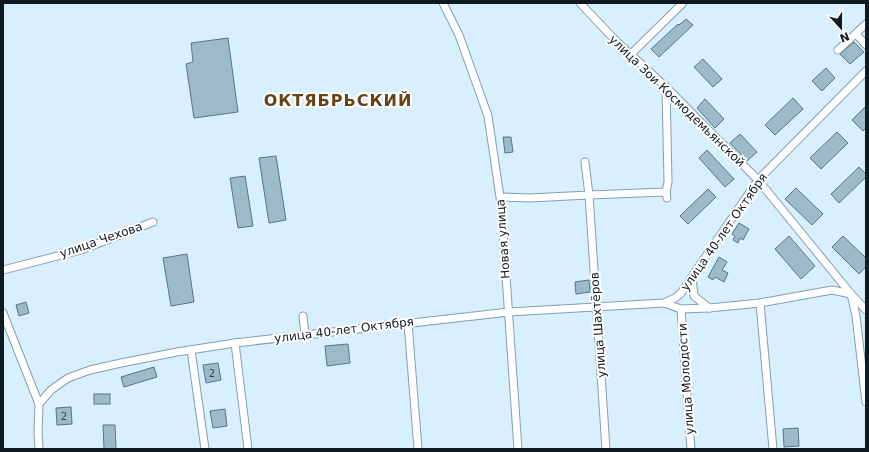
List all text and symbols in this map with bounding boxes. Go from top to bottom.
north arrow [821,8,861,48]
text: N [838,29,851,45]
street label: улица Зои Космодемьянской [606,32,748,170]
district label: ОКТЯБРЬСКИЙ [264,91,412,110]
street label: улица 40-лет Октября [678,170,770,294]
street label: Новая улица [493,199,513,279]
street label: улица Чехова [58,219,144,261]
street label: улица Шахтёров [587,272,609,378]
street label: улица 40-лет Октября [273,314,415,346]
street label: улица Молодости [675,323,697,435]
house number: 2 [209,368,215,379]
house number: 2 [61,411,67,422]

